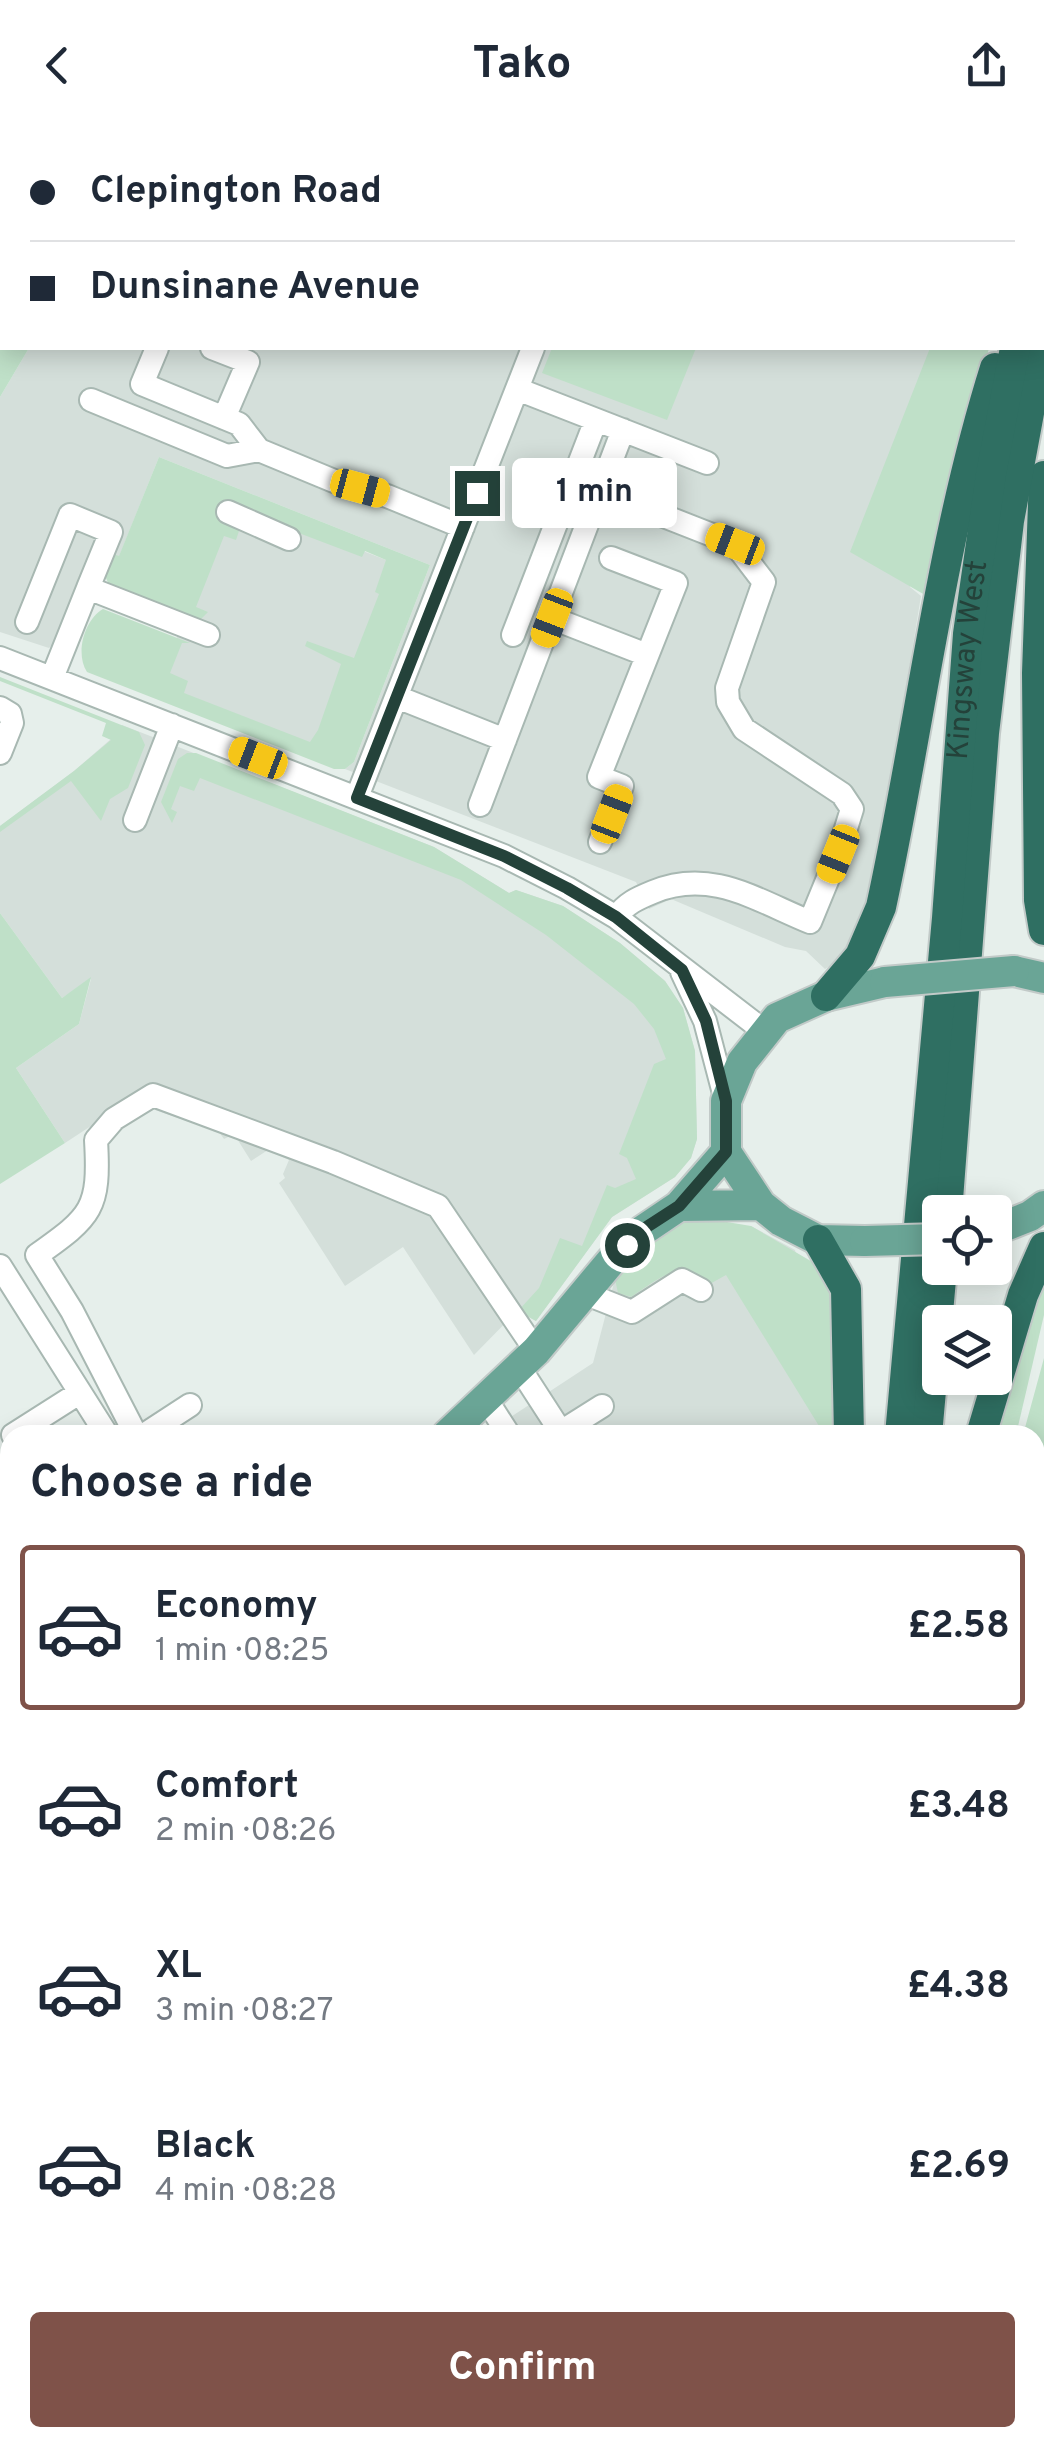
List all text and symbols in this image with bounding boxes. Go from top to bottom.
text: Tako [473,37,571,94]
icon: back [30,38,85,93]
icon: share [959,38,1014,93]
text: Clepington Road [90,168,382,217]
text: Dunsinane Avenue [90,264,420,313]
callout: 1 min [512,458,677,528]
car [327,466,393,510]
route end [455,471,500,516]
text: 1 min [556,473,633,513]
car [702,519,768,569]
street label: Kingsway West [940,558,997,761]
car [527,585,577,651]
car [225,733,291,783]
car [587,781,637,847]
car [813,821,863,887]
map controls [922,1195,1012,1395]
button: locate [922,1195,1012,1285]
route start [605,1223,650,1268]
button: layers [922,1305,1012,1395]
text: Choose a ride [30,1456,313,1513]
icon: car [35,1583,125,1673]
text: Economy [155,1583,317,1632]
text: £2.58 [907,1603,1010,1652]
text: 1 min · 08:25 [155,1632,330,1672]
icon: car [35,1763,125,1853]
text: Comfort [155,1763,299,1812]
text: £3.48 [908,1783,1010,1832]
text: 2 min · 08:26 [155,1812,336,1852]
icon: car [35,1943,125,2033]
text: XL [155,1943,202,1992]
text: £4.38 [907,1963,1010,2012]
text: 3 min · 08:27 [155,1992,333,2032]
icon: car [35,2123,125,2213]
text: Black [155,2123,255,2172]
text: £2.69 [908,2143,1010,2192]
text: 4 min · 08:28 [155,2172,337,2212]
button: Confirm [30,2312,1015,2427]

